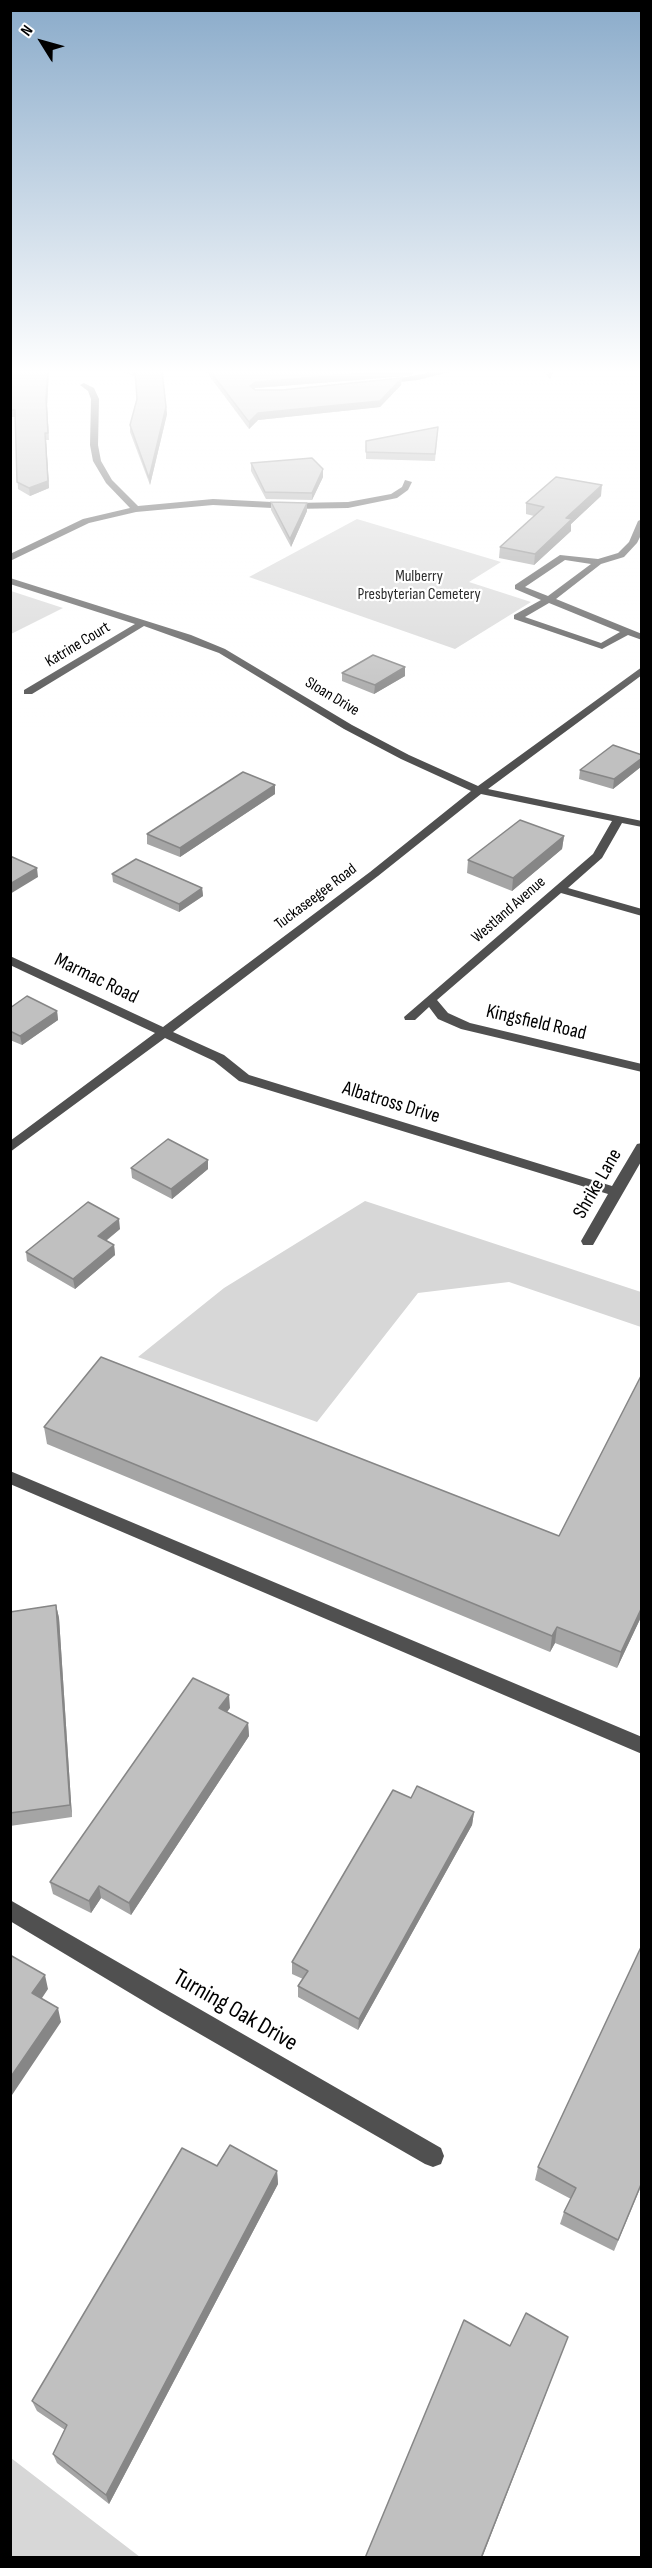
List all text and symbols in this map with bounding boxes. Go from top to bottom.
north arrow [12,12,72,72]
text: N [17,22,37,40]
park label: Mulberry Presbyterian Cemetery [357,567,481,605]
street label: Katrine Court [42,618,114,672]
street label: Sloan Drive [301,673,363,721]
street label: Tuckaseegee Road [271,860,361,934]
street label: Westland Avenue [468,873,550,947]
street label: Marmac Road [50,948,142,1010]
street label: Kingsfield Road [484,1000,588,1046]
street label: Albatross Drive [339,1077,443,1129]
street label: Shrike Lane [568,1145,628,1223]
street label: Turning Oak Drive [168,1964,302,2058]

